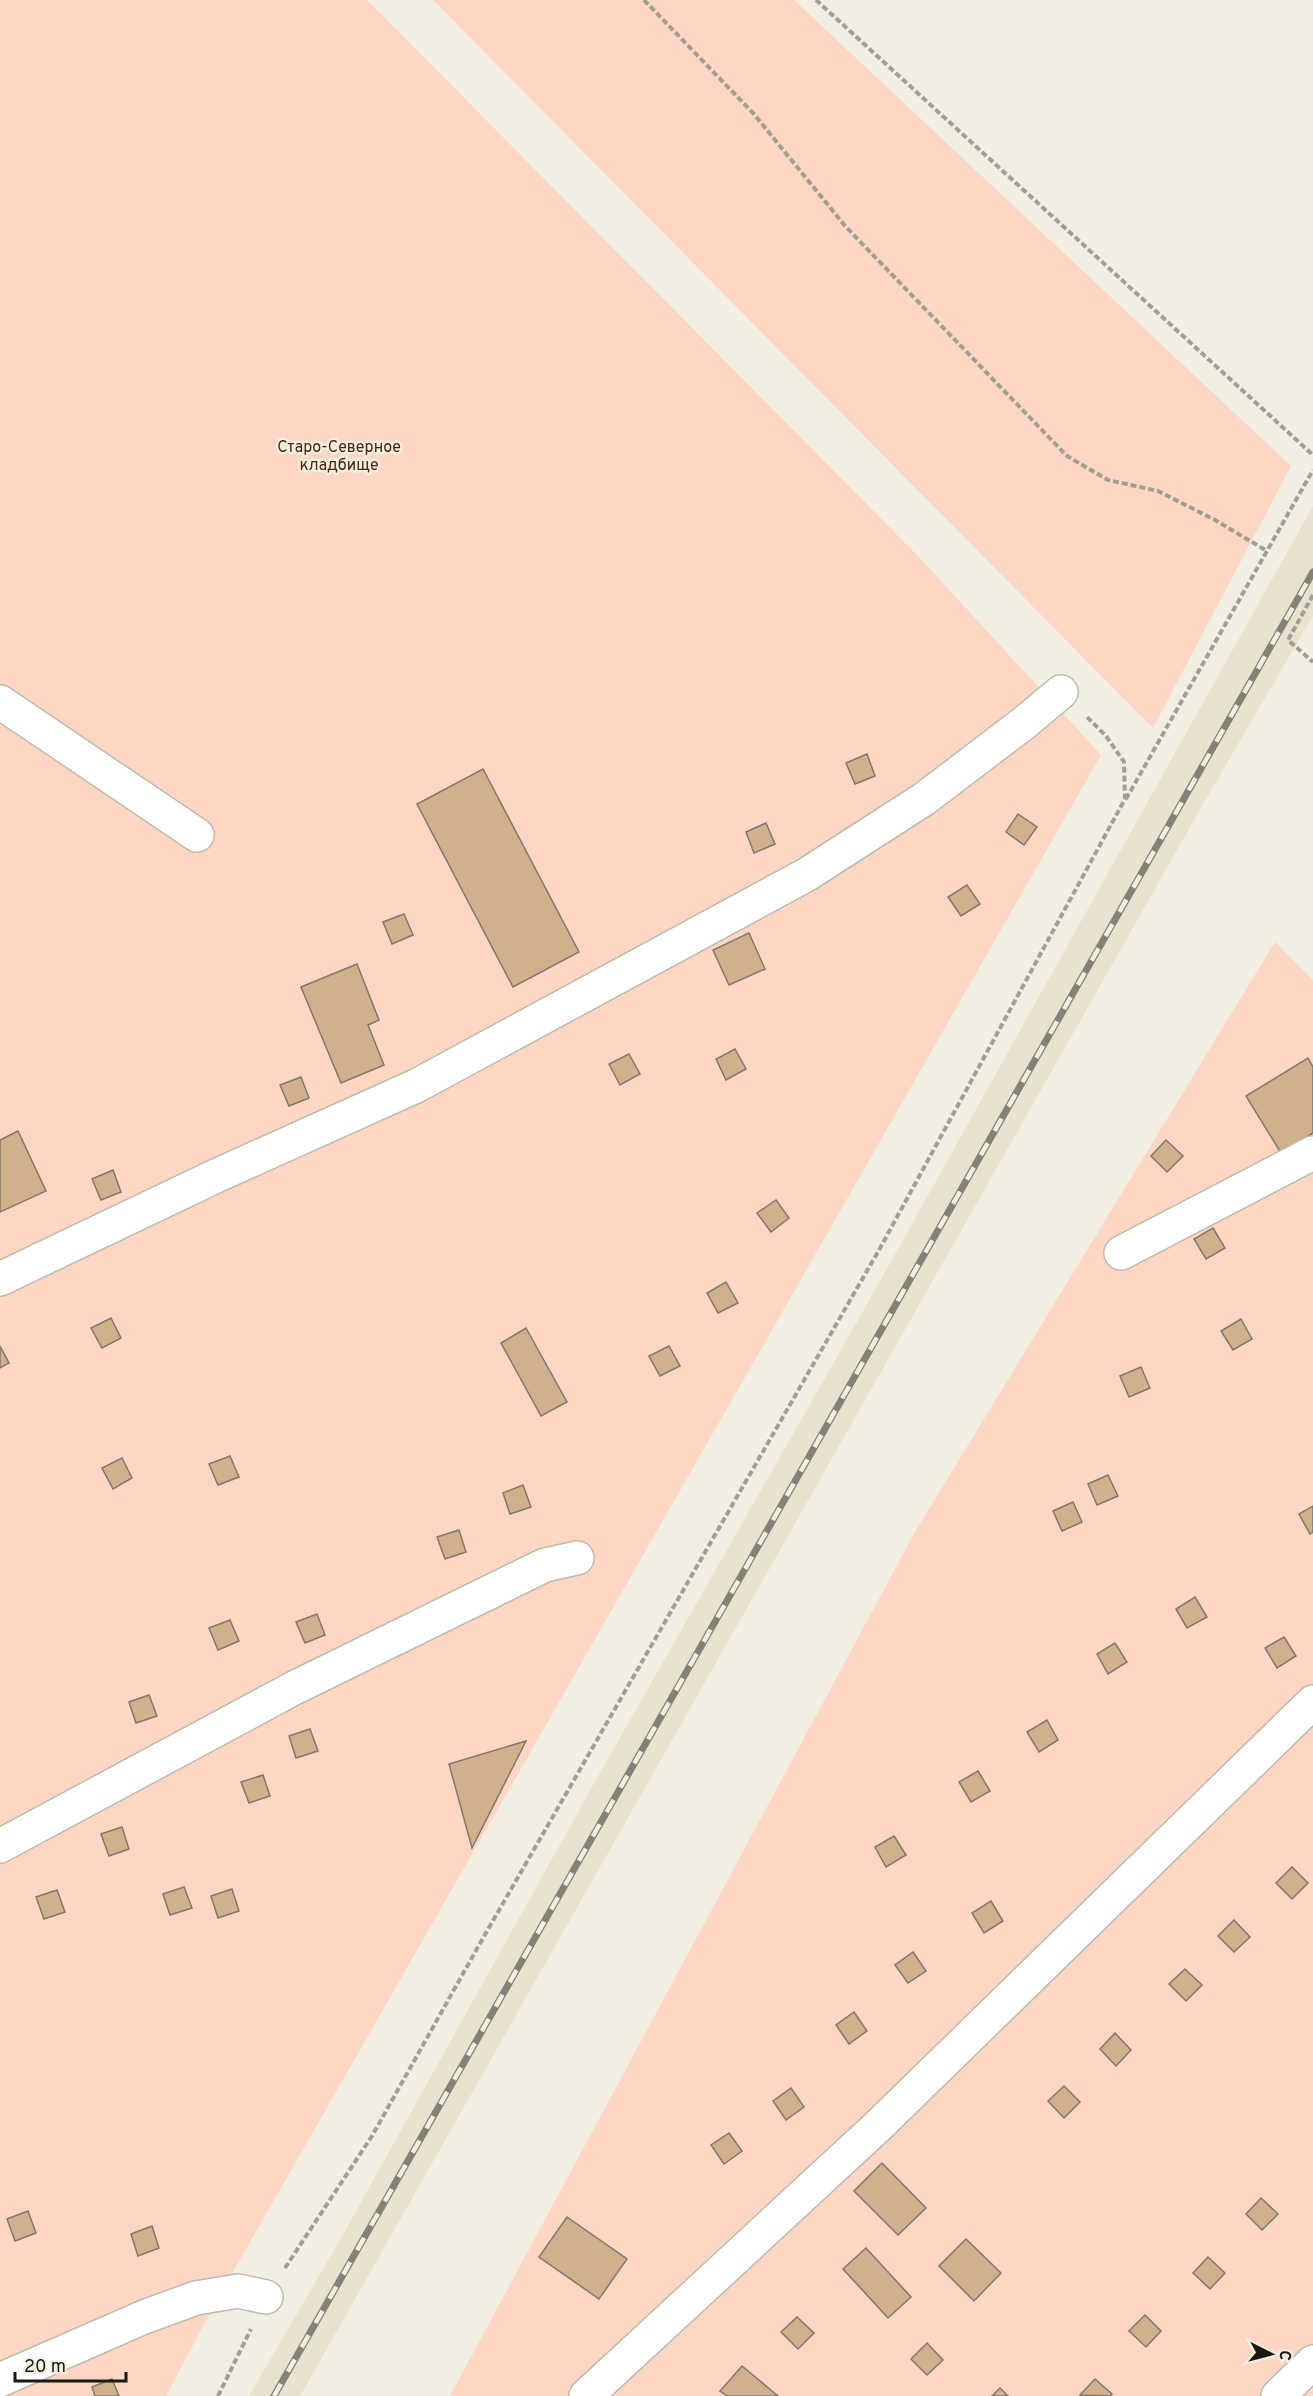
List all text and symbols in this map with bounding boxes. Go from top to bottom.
park label: Старо-Северное кладбище [277,438,401,476]
north arrow [1241,2324,1301,2384]
scale bar [15,2345,126,2383]
text: С [1273,2349,1294,2361]
text: 20 m [24,2356,66,2379]

